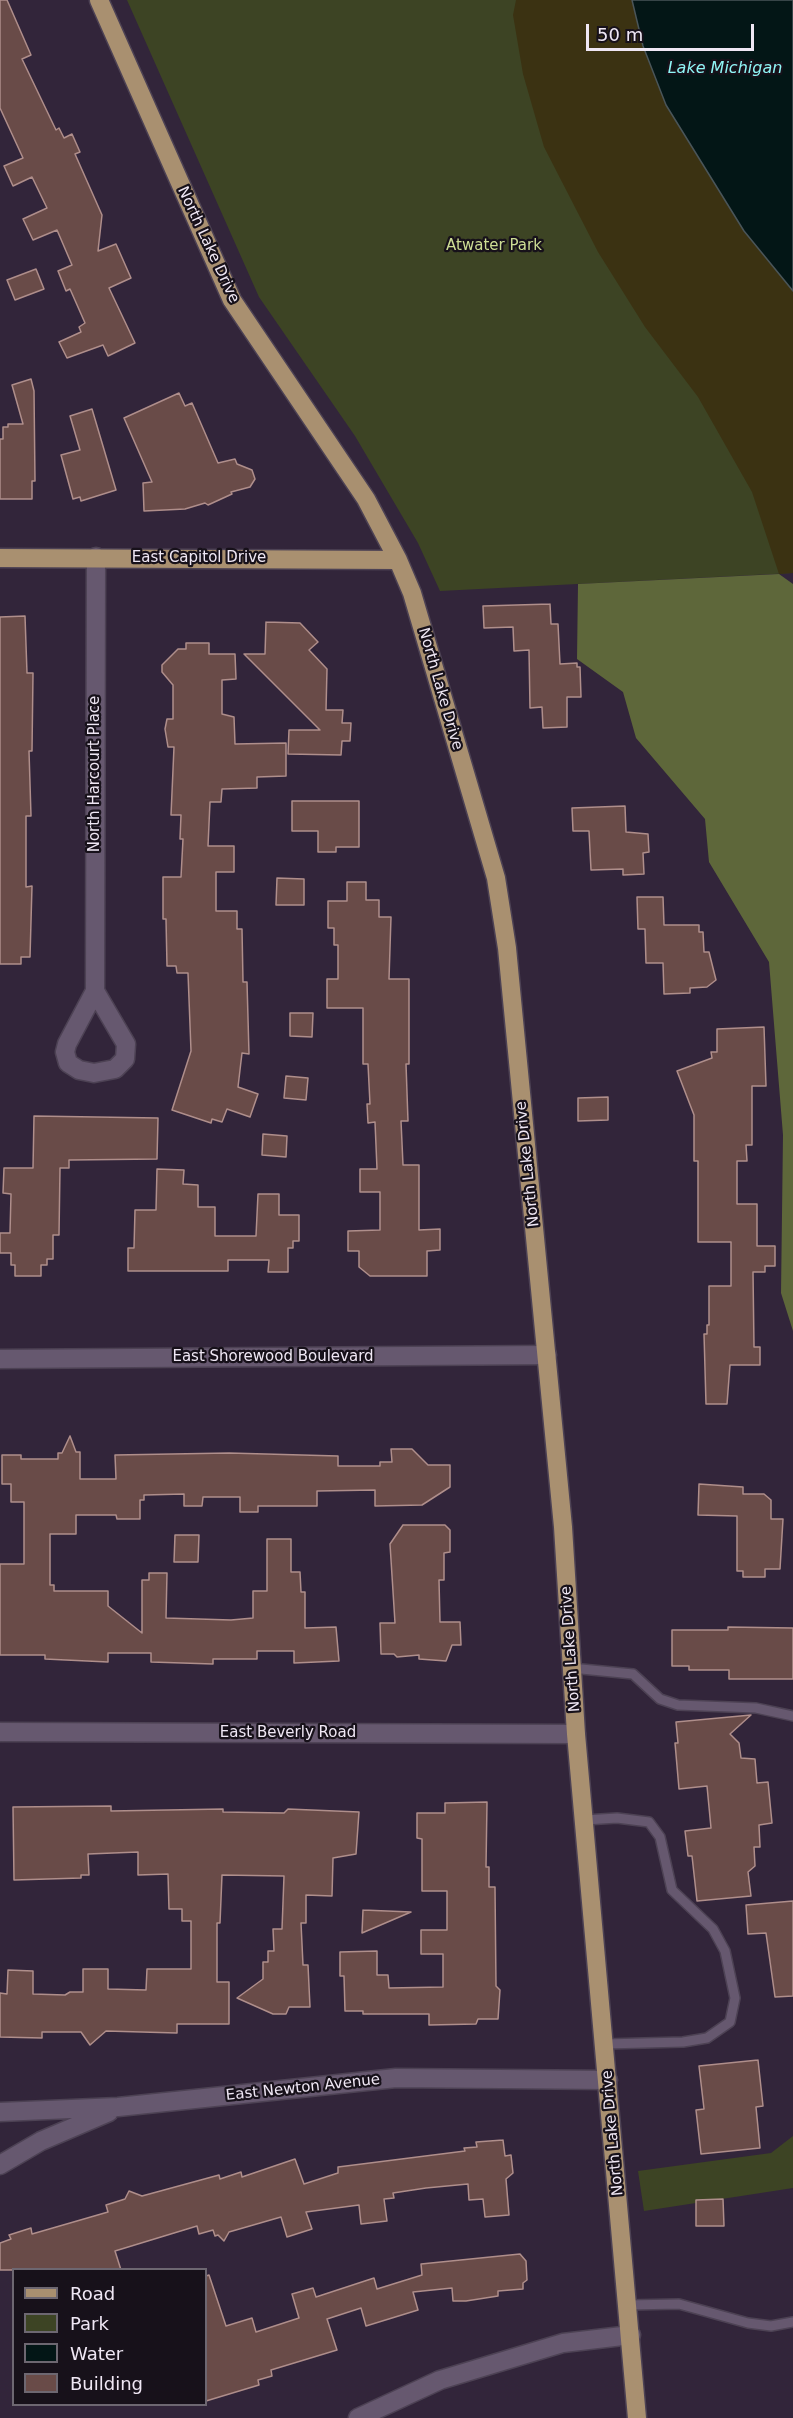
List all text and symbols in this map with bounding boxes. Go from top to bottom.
scale bar [589,12,757,50]
text: 50 m [597,24,643,45]
water label: Lake Michigan [668,59,782,79]
street label: North Lake Drive [173,184,243,306]
park label: Atwater Park [446,237,542,255]
street label: East Capitol Drive [132,549,266,567]
street label: North Lake Drive [414,626,466,752]
street label: North Harcourt Place [86,696,104,852]
street label: North Lake Drive [512,1100,544,1228]
street label: East Shorewood Boulevard [172,1348,374,1366]
street label: North Lake Drive [558,1585,584,1713]
street label: East Beverly Road [220,1724,356,1742]
street label: North Lake Drive [599,2069,627,2197]
street label: East Newton Avenue [225,2071,381,2105]
legend [12,2268,207,2406]
text: Road [70,2283,115,2304]
text: Park [70,2313,109,2334]
text: Water [70,2343,123,2364]
text: Building [70,2373,143,2394]

